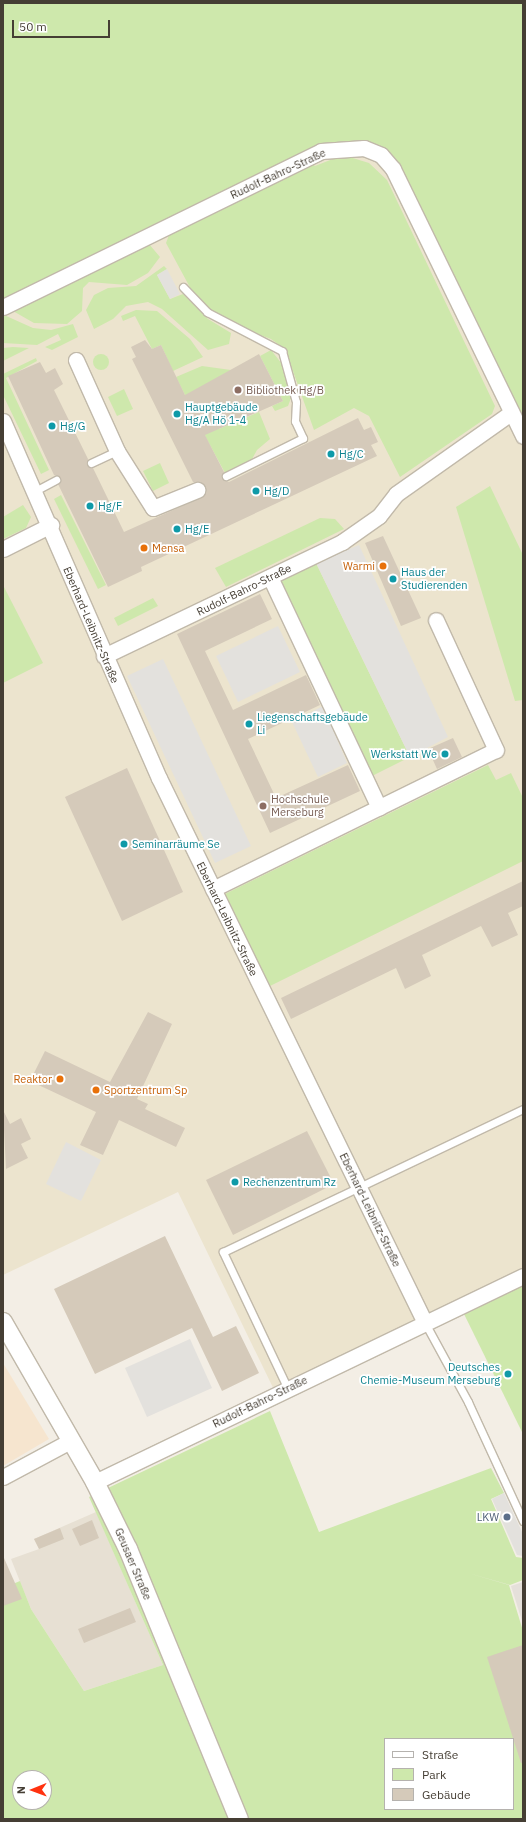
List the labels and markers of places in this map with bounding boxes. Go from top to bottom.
place label: Bibliothek Hg/B [246,383,324,397]
marker: Bibliothek Hg/B [233,385,243,395]
place label: Hauptgebäude Hg/A Hö 1-4 [185,401,258,427]
marker: Hauptgebäude Hg/A Hö 1-4 [172,409,182,419]
place label: Hg/G [60,419,85,433]
marker: Hg/G [47,421,57,431]
place label: Hg/C [339,447,364,461]
marker: Hg/C [326,449,336,459]
place label: Hg/D [264,484,289,498]
marker: Hg/D [251,486,261,496]
place label: Hg/F [98,499,122,513]
marker: Hg/F [85,501,95,511]
place label: Hg/E [185,522,209,536]
marker: Hg/E [172,524,182,534]
place label: Mensa [152,541,184,555]
marker: Mensa [139,543,149,553]
place label: Warmi [343,559,375,573]
marker: Warmi [378,561,388,571]
place label: Haus der Studierenden [401,566,468,592]
marker: Haus der Studierenden [388,574,398,584]
place label: Liegenschaftsgebäude Li [257,711,368,737]
marker: Liegenschaftsgebäude Li [244,719,254,729]
place label: Werkstatt We [371,747,437,761]
marker: Werkstatt We [440,749,450,759]
place label: Hochschule Merseburg [271,793,329,819]
marker: Hochschule Merseburg [258,801,268,811]
place label: Seminarräume Se [132,837,220,851]
marker: Seminarräume Se [119,839,129,849]
place label: Reaktor [14,1072,52,1086]
marker: Reaktor [55,1074,65,1084]
place label: Sportzentrum Sp [104,1083,187,1097]
marker: Sportzentrum Sp [91,1085,101,1095]
place label: Rechenzentrum Rz [243,1175,336,1189]
marker: Rechenzentrum Rz [230,1177,240,1187]
place label: Deutsches Chemie-Museum Merseburg [360,1361,500,1387]
marker: Deutsches Chemie-Museum Merseburg [503,1369,513,1379]
place label: LKW [477,1510,499,1524]
marker: LKW [502,1512,512,1522]

